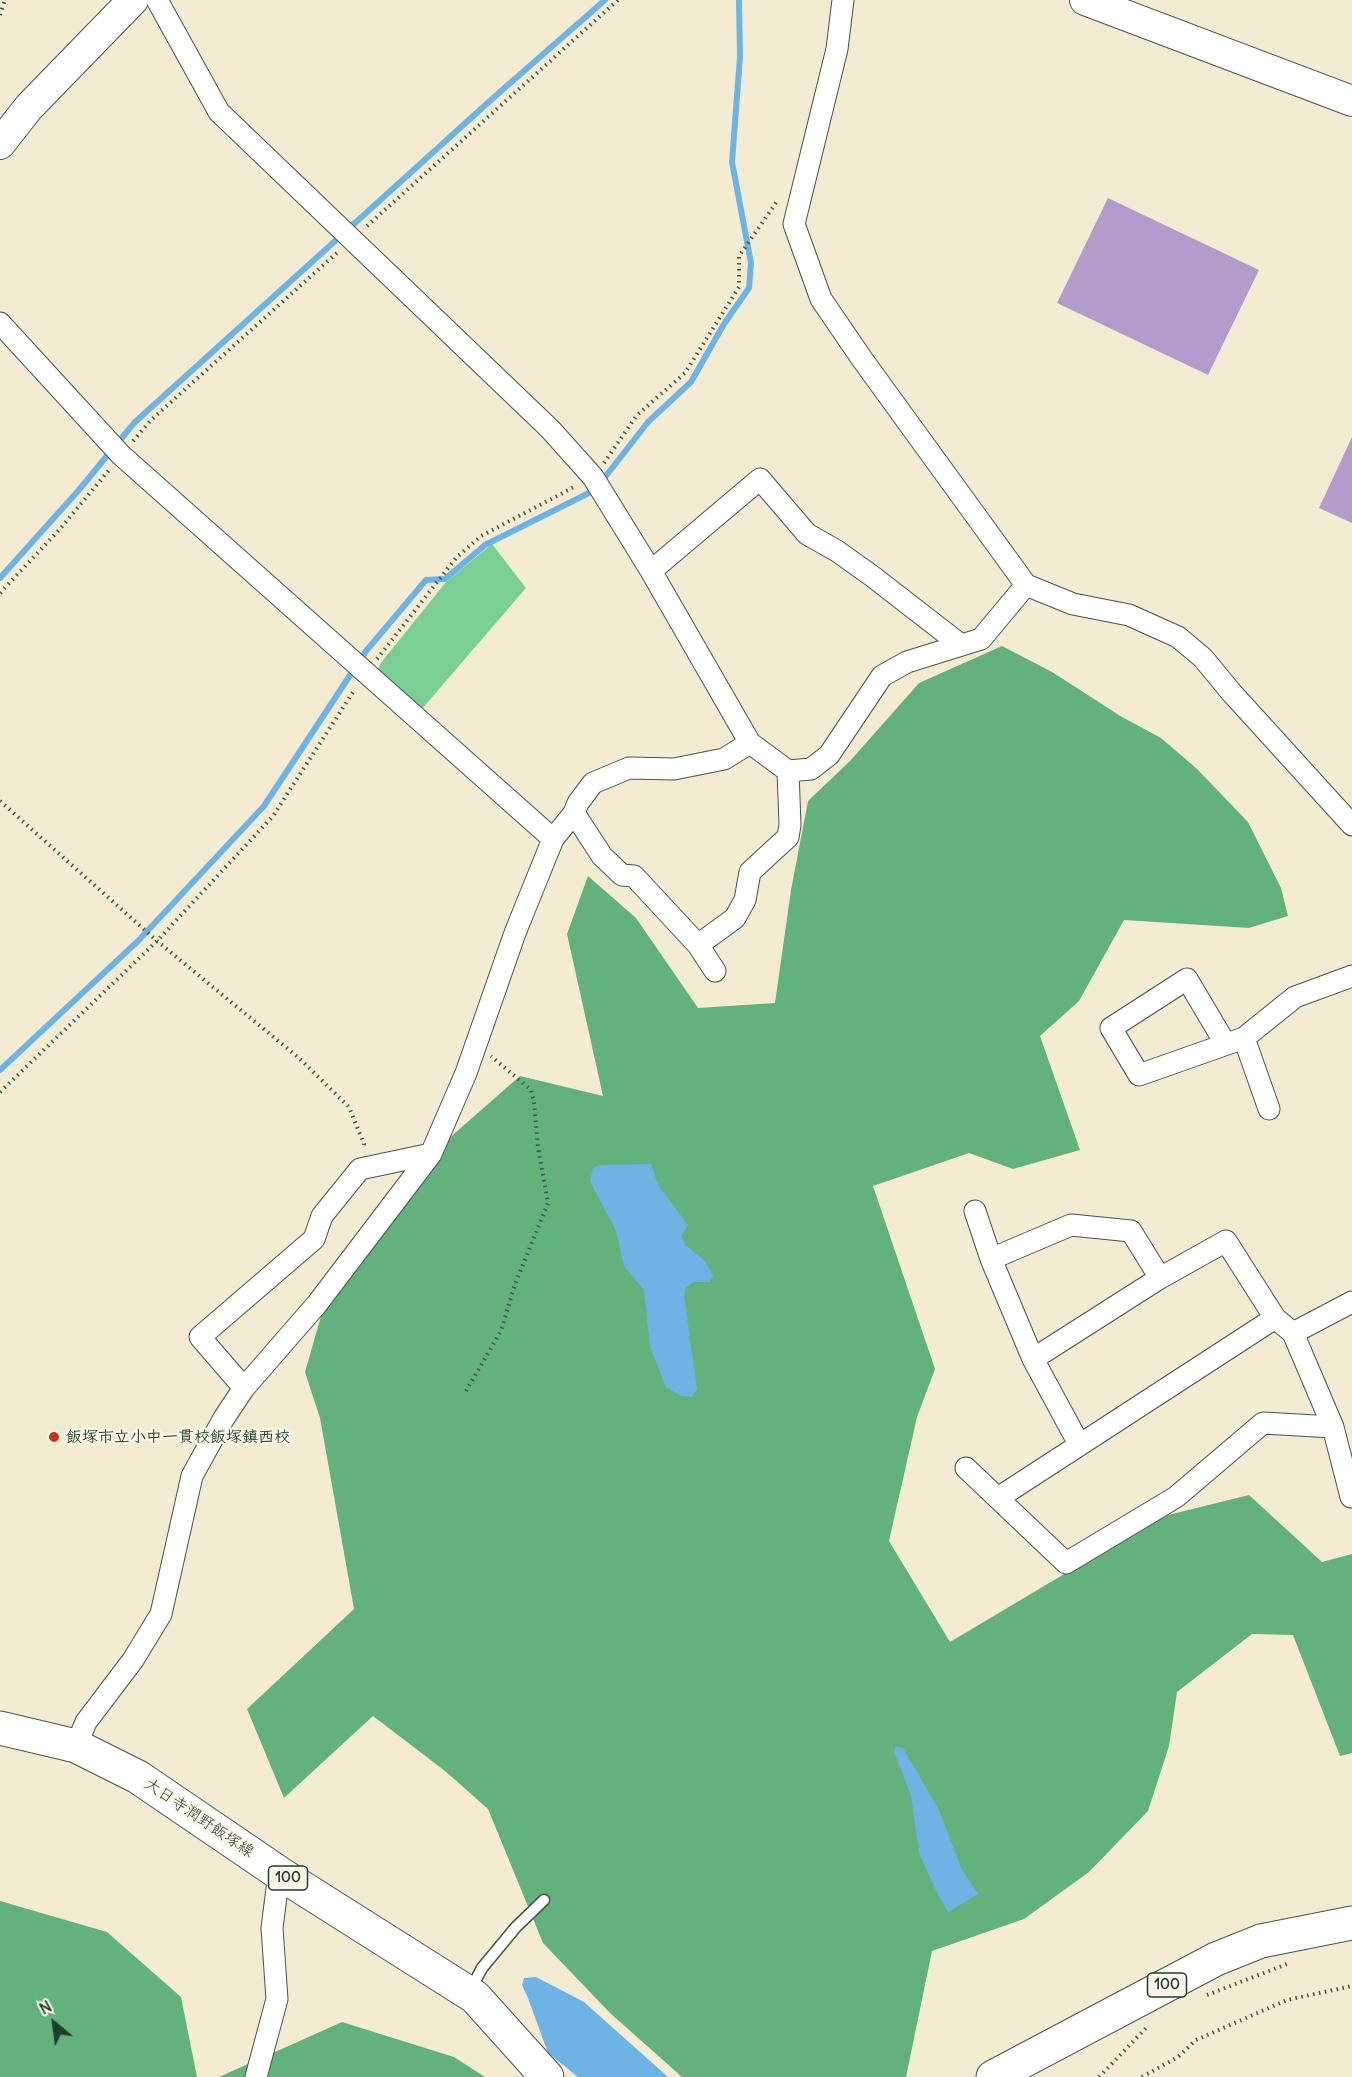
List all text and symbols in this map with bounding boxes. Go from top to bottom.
place label: 飯塚市立小中一貫校飯塚鎮西校 [66,1427,290,1447]
marker: 飯塚市立小中一貫校飯塚鎮西校 [47,1430,61,1444]
street label: 大日寺潤野飯塚線 [141,1774,257,1862]
road number: 100 [268,1866,308,1890]
road number: 100 [1148,1973,1186,1997]
north arrow [24,1993,84,2053]
text: N [36,1996,55,2019]

